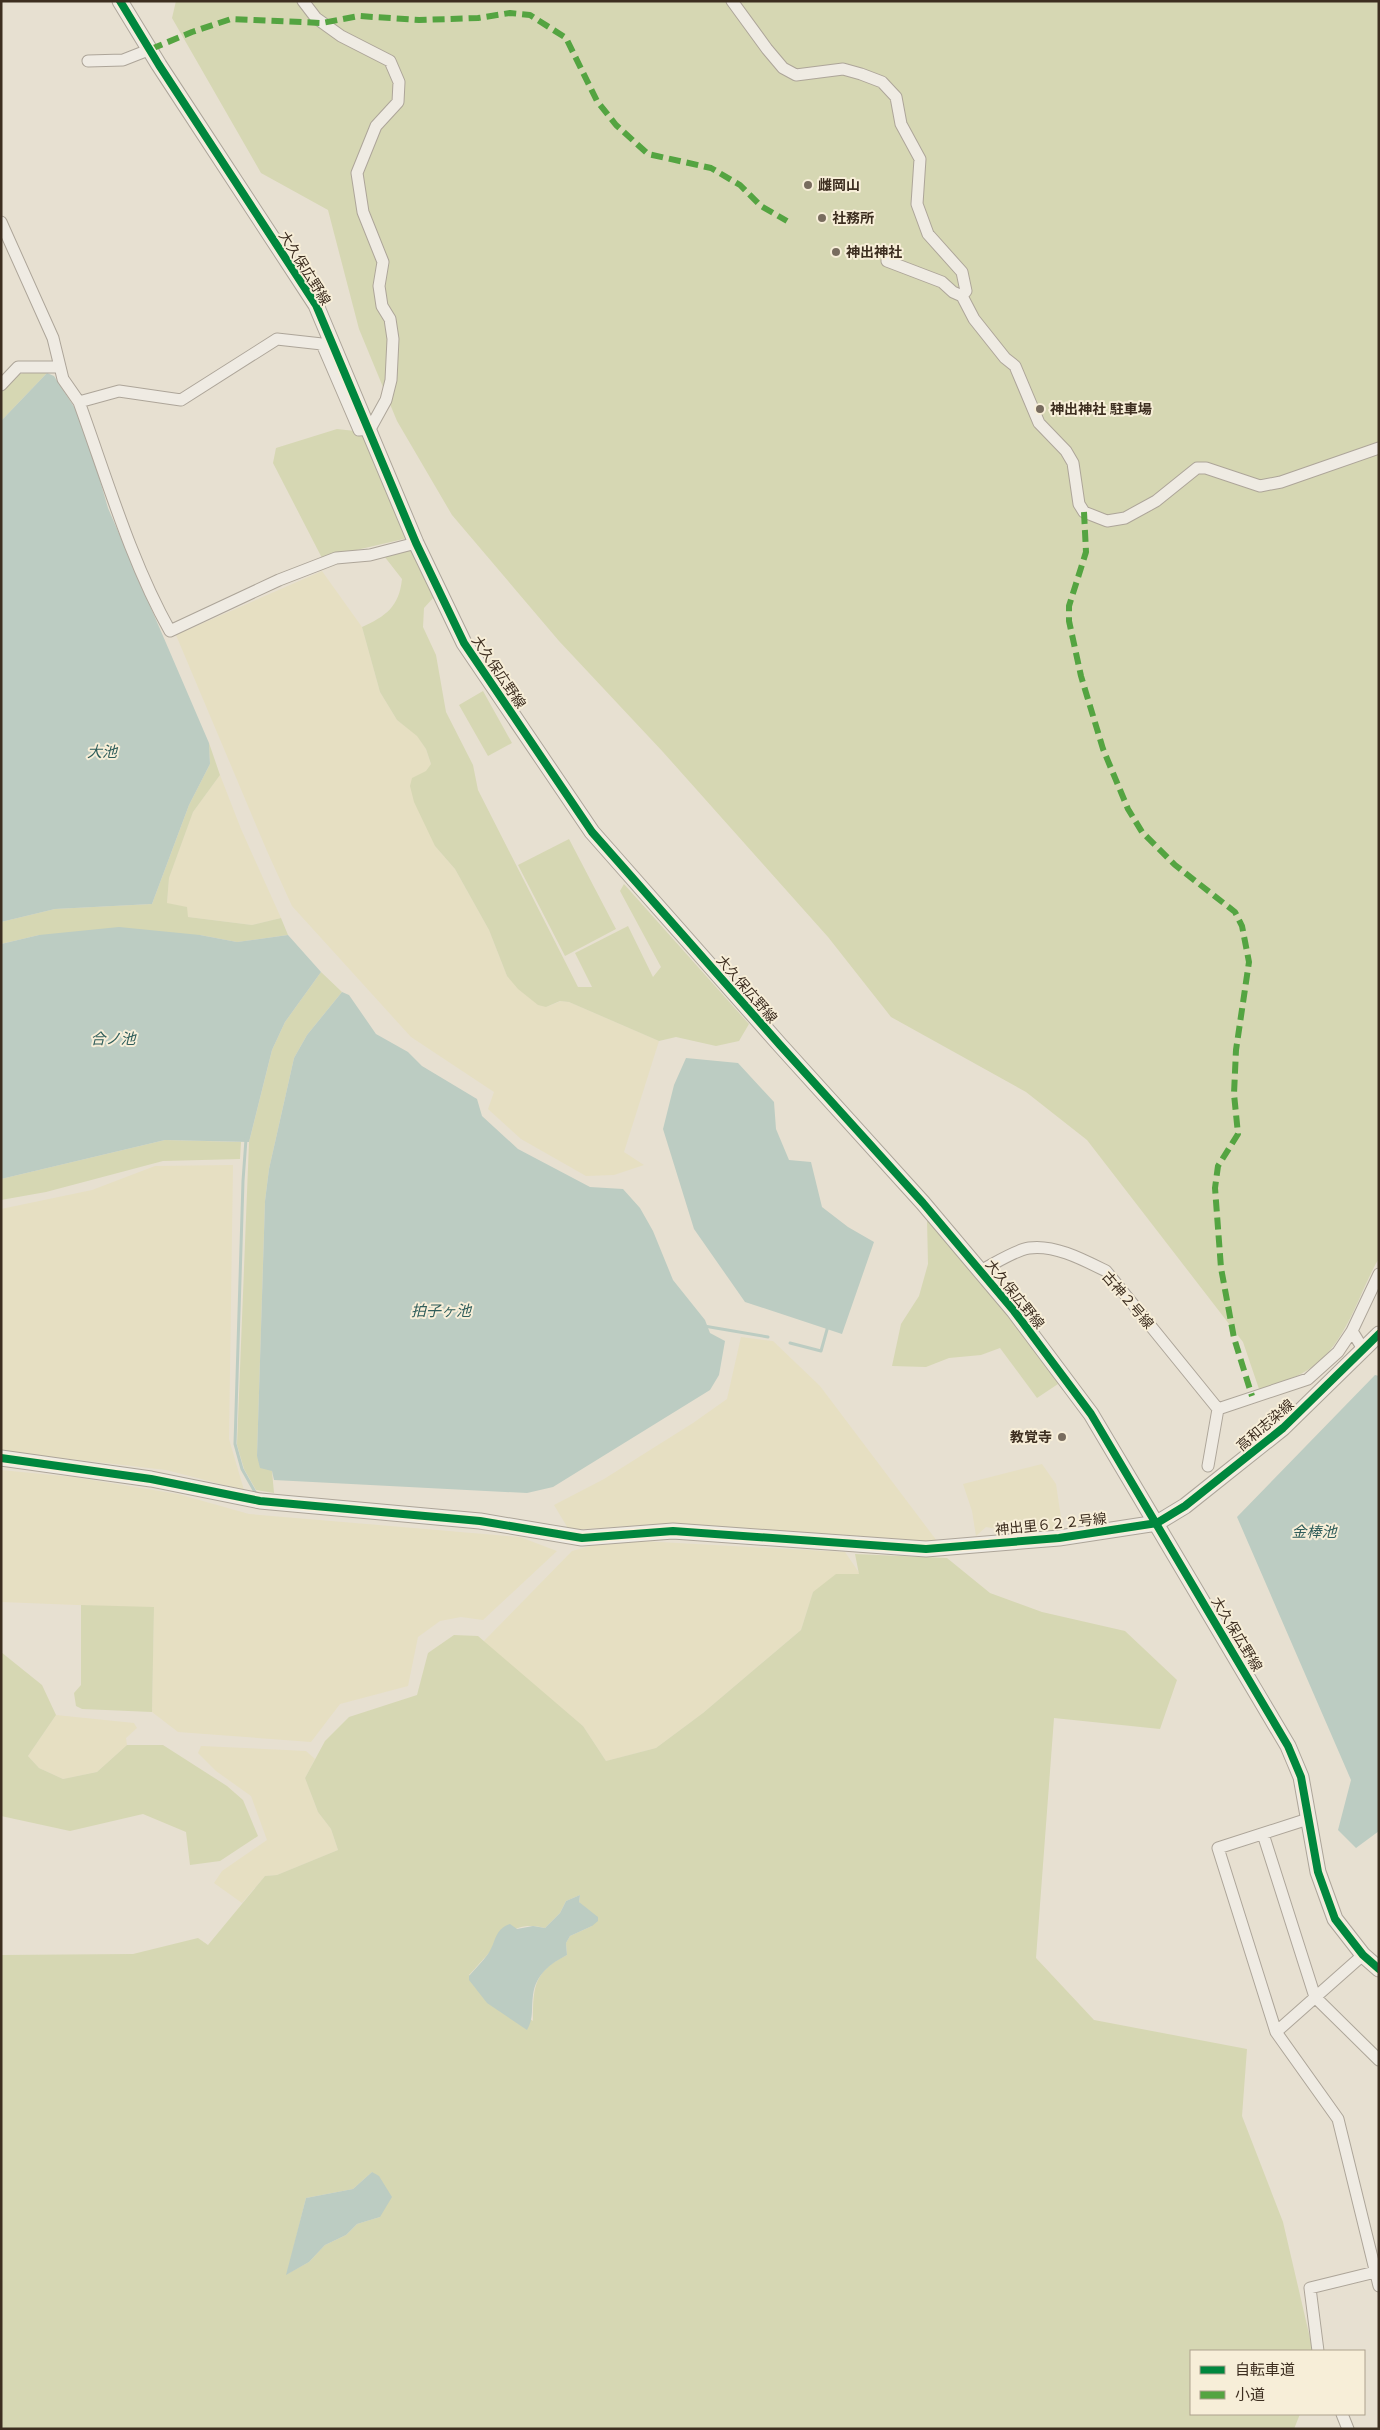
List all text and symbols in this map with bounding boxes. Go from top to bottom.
place label: 雌岡山 [818,176,860,194]
marker: 雌岡山 [802,179,814,191]
place label: 社務所 [832,209,874,227]
marker: 社務所 [816,212,828,224]
street label: 大久保広野線 [275,228,335,308]
place label: 神出神社 [846,243,902,261]
marker: 神出神社 [830,246,842,258]
place label: 神出神社 駐車場 [1050,400,1152,418]
marker: 神出神社 駐車場 [1034,403,1046,415]
street label: 大久保広野線 [468,632,530,712]
water label: 大池 [87,742,119,761]
street label: 大久保広野線 [713,951,781,1027]
water label: 合ノ池 [90,1029,137,1048]
street label: 大久保広野線 [982,1256,1048,1332]
street label: 古神２号線 [1098,1268,1158,1332]
water label: 拍子ヶ池 [411,1301,473,1320]
street label: 高和志染線 [1233,1395,1297,1455]
place label: 教覚寺 [1010,1428,1052,1446]
marker: 教覚寺 [1056,1431,1068,1443]
street label: 神出里６２２号線 [994,1509,1108,1539]
water label: 金棒池 [1291,1522,1338,1541]
street label: 大久保広野線 [1208,1593,1266,1675]
legend [1190,2350,1365,2415]
text: 自転車道 [1235,2360,1295,2379]
text: 小道 [1235,2385,1265,2404]

